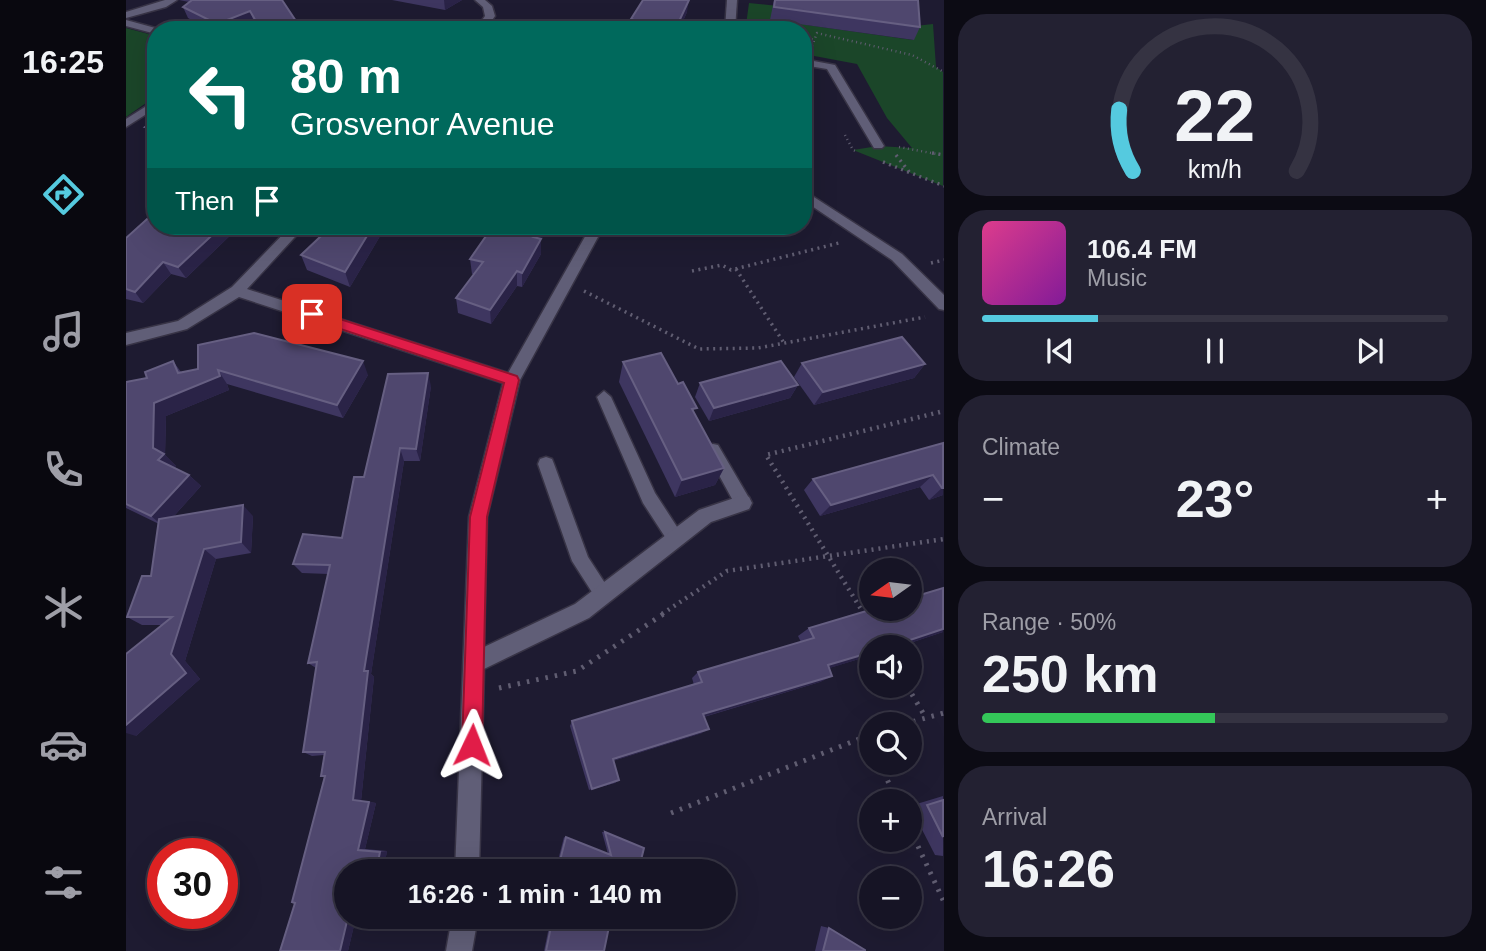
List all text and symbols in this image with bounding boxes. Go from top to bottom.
text: 16:25 [22,44,104,80]
icon: left [175,49,266,140]
text: 80 m [290,49,402,103]
text: 22 [1175,75,1255,156]
text: Grosvenor Avenue [290,106,554,142]
text: km/h [1188,155,1242,183]
icon: directions [39,170,88,219]
icon: arrive [248,182,286,220]
text: Then [175,186,234,216]
text: 106.4 FM [1087,234,1197,264]
text: Music [1087,265,1147,291]
pin [282,284,342,344]
icon: arrive [293,295,331,333]
icon: music [39,307,88,356]
icon: previous [1041,332,1079,370]
icon: pause [1196,332,1234,370]
icon: next [1351,332,1389,370]
text: Climate [982,434,1060,460]
icon: phone [39,445,88,494]
text: 23° [1176,470,1254,528]
text: − [982,478,1004,520]
text: + [1426,478,1448,520]
north arrow [859,558,922,621]
map controls [859,558,922,929]
icon: climate [39,583,88,632]
text: Range · 50% [982,609,1116,635]
button: sound [859,635,922,698]
text: 250 km [982,645,1158,703]
position arrow [435,708,509,782]
button: search [859,712,922,775]
icon: car [39,720,88,769]
button: + [859,789,922,852]
text: Arrival [982,804,1047,830]
speed limit sign: 30 [147,838,238,929]
text: 16:26 [982,840,1115,898]
icon: filters [39,858,88,907]
button: − [859,866,922,929]
text: 16:26 · 1 min · 140 m [408,879,662,909]

